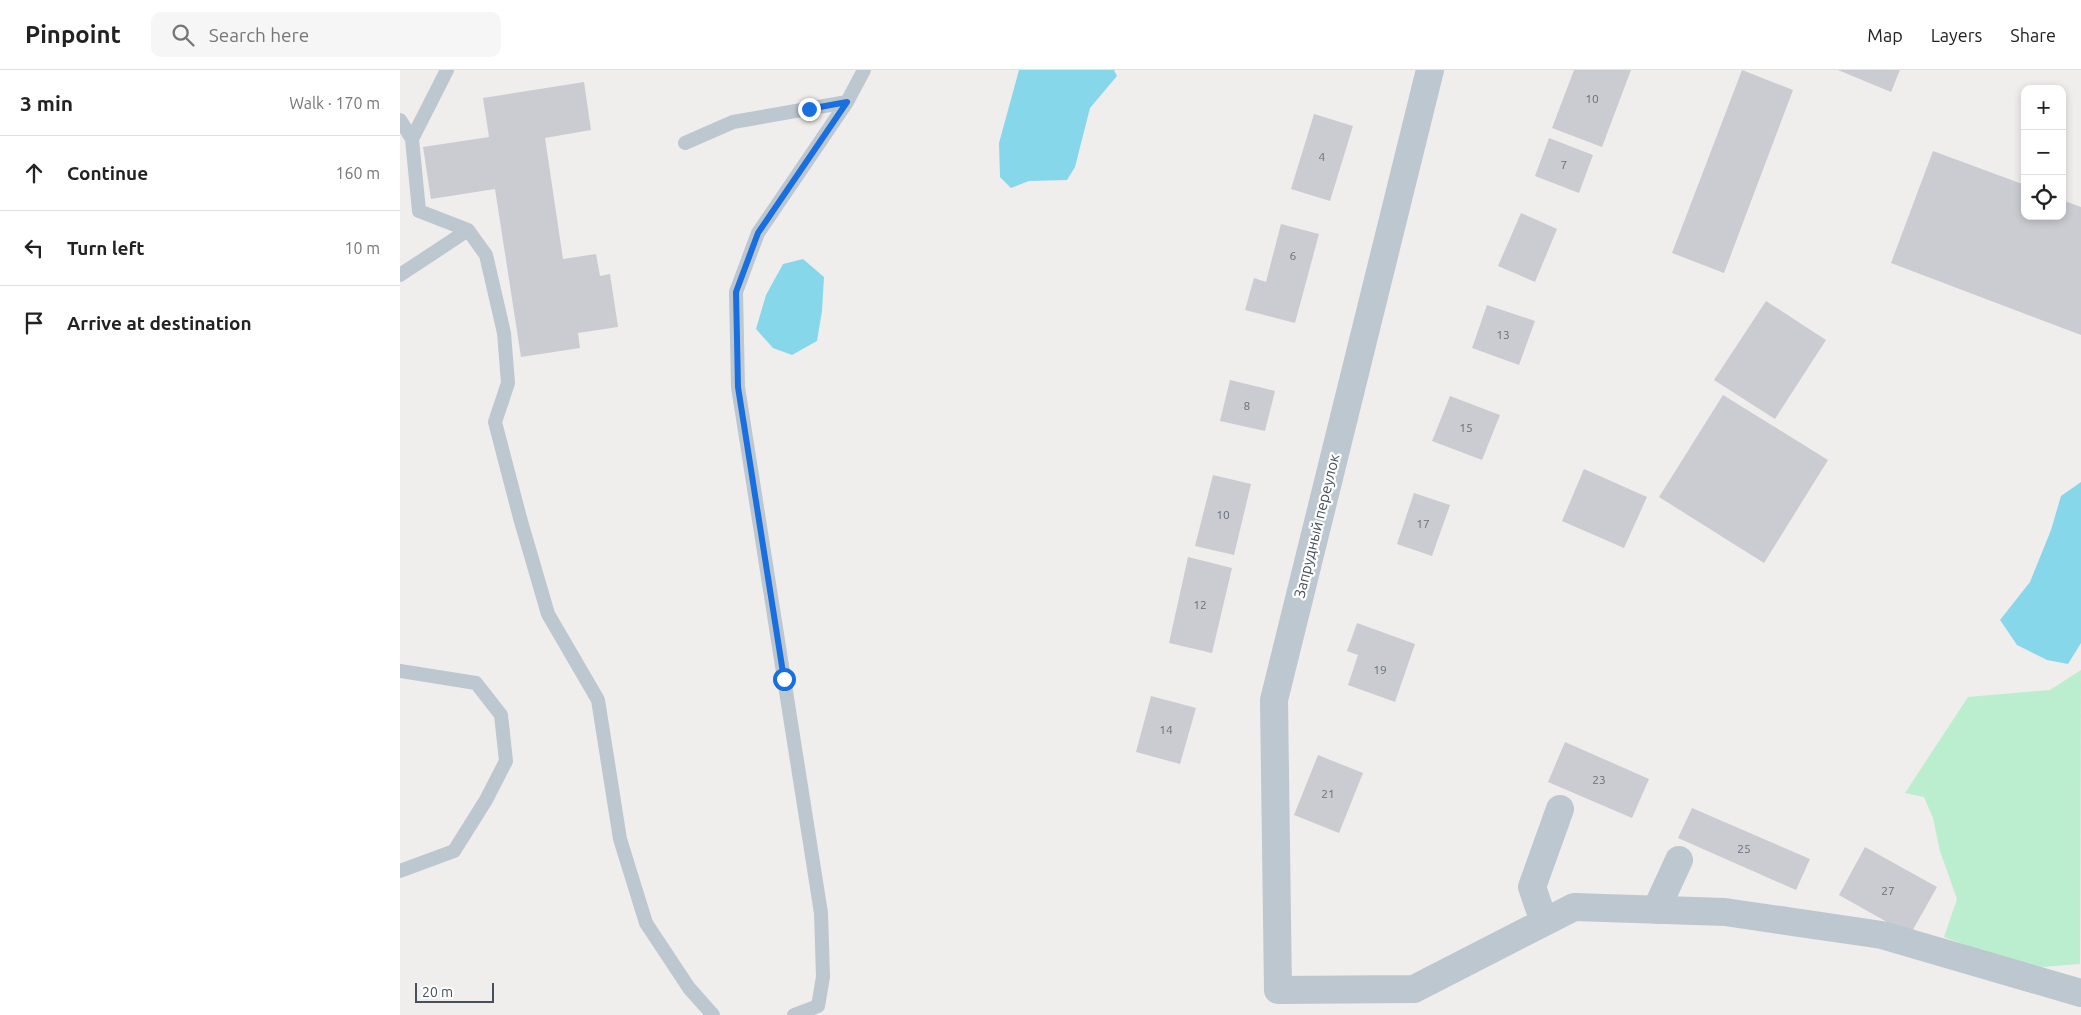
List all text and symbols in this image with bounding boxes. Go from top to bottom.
search box [151,12,501,57]
text: Pinpoint [25,21,121,48]
icon: search [169,21,197,49]
text: Search here [209,24,309,46]
text: Map [1867,25,1903,45]
text: Layers [1931,25,1982,45]
text: Share [2010,25,2056,45]
map controls [2021,85,2066,220]
button: + [2021,85,2066,130]
text: 3 min [20,91,73,115]
house number: 10 [1585,92,1599,105]
text: Walk · 170 m [289,94,380,112]
route end [798,98,821,121]
button: − [2021,130,2066,175]
house number: 4 [1319,150,1326,163]
house number: 7 [1561,158,1567,171]
icon: ahead [20,159,48,187]
text: Continue [67,162,148,184]
text: 160 m [335,164,380,182]
button: locate [2021,175,2066,220]
icon: left [20,234,48,262]
text: Turn left [67,237,145,259]
text: 10 m [344,239,380,257]
house number: 6 [1290,249,1297,262]
icon: arrive [20,309,48,337]
text: Arrive at destination [67,312,252,334]
house number: 13 [1496,328,1510,341]
house number: 8 [1244,399,1251,412]
house number: 15 [1459,421,1473,434]
street label: Запрудный переулок [1290,452,1343,600]
house number: 10 [1216,508,1230,521]
house number: 17 [1416,517,1430,530]
house number: 12 [1193,598,1207,611]
house number: 19 [1373,663,1387,676]
route start [773,668,796,691]
house number: 14 [1159,723,1173,736]
house number: 23 [1592,773,1606,786]
house number: 21 [1321,787,1335,800]
house number: 25 [1737,842,1751,855]
house number: 27 [1881,884,1895,897]
scale bar [415,980,494,1003]
text: 20 m [422,984,453,1000]

